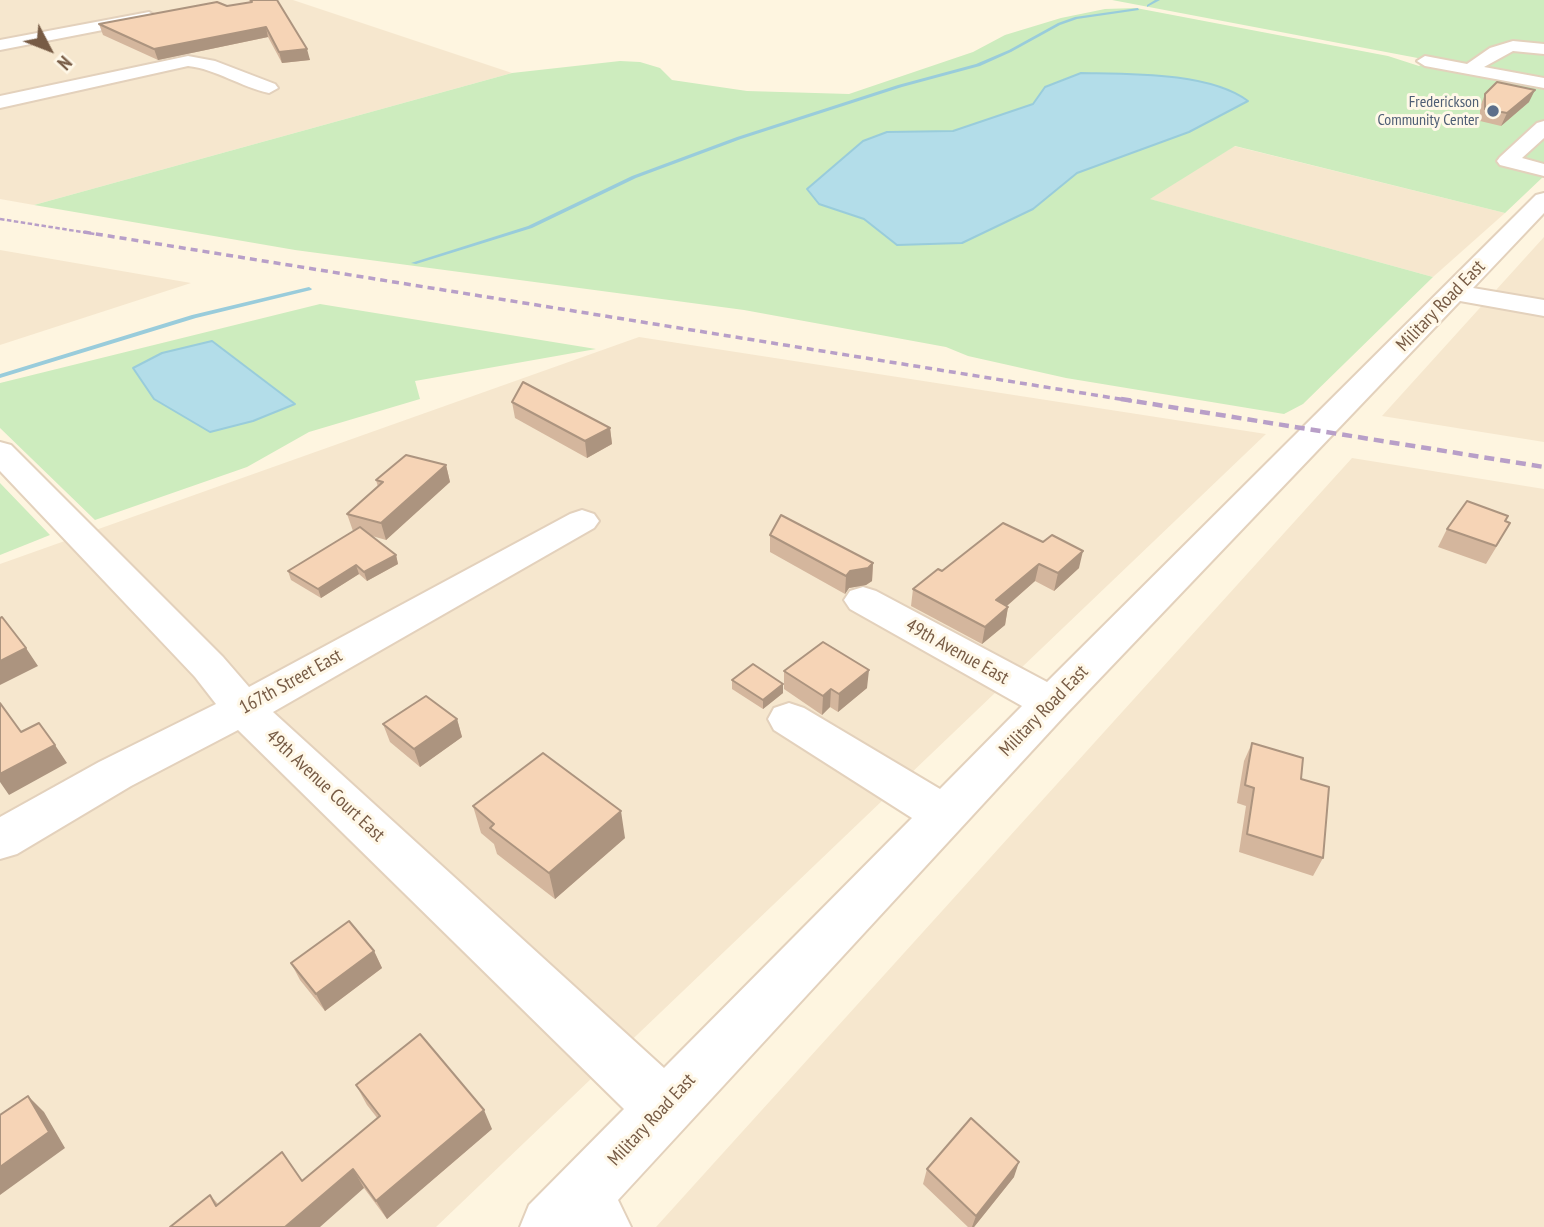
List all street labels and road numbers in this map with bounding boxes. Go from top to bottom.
street label: Military Road East [1392,256,1490,356]
street label: 49th Avenue East [902,614,1012,690]
street label: 167th Street East [236,644,346,720]
street label: Military Road East [995,661,1093,761]
street label: 49th Avenue Court East [261,725,389,847]
street label: Military Road East [603,1069,701,1171]

